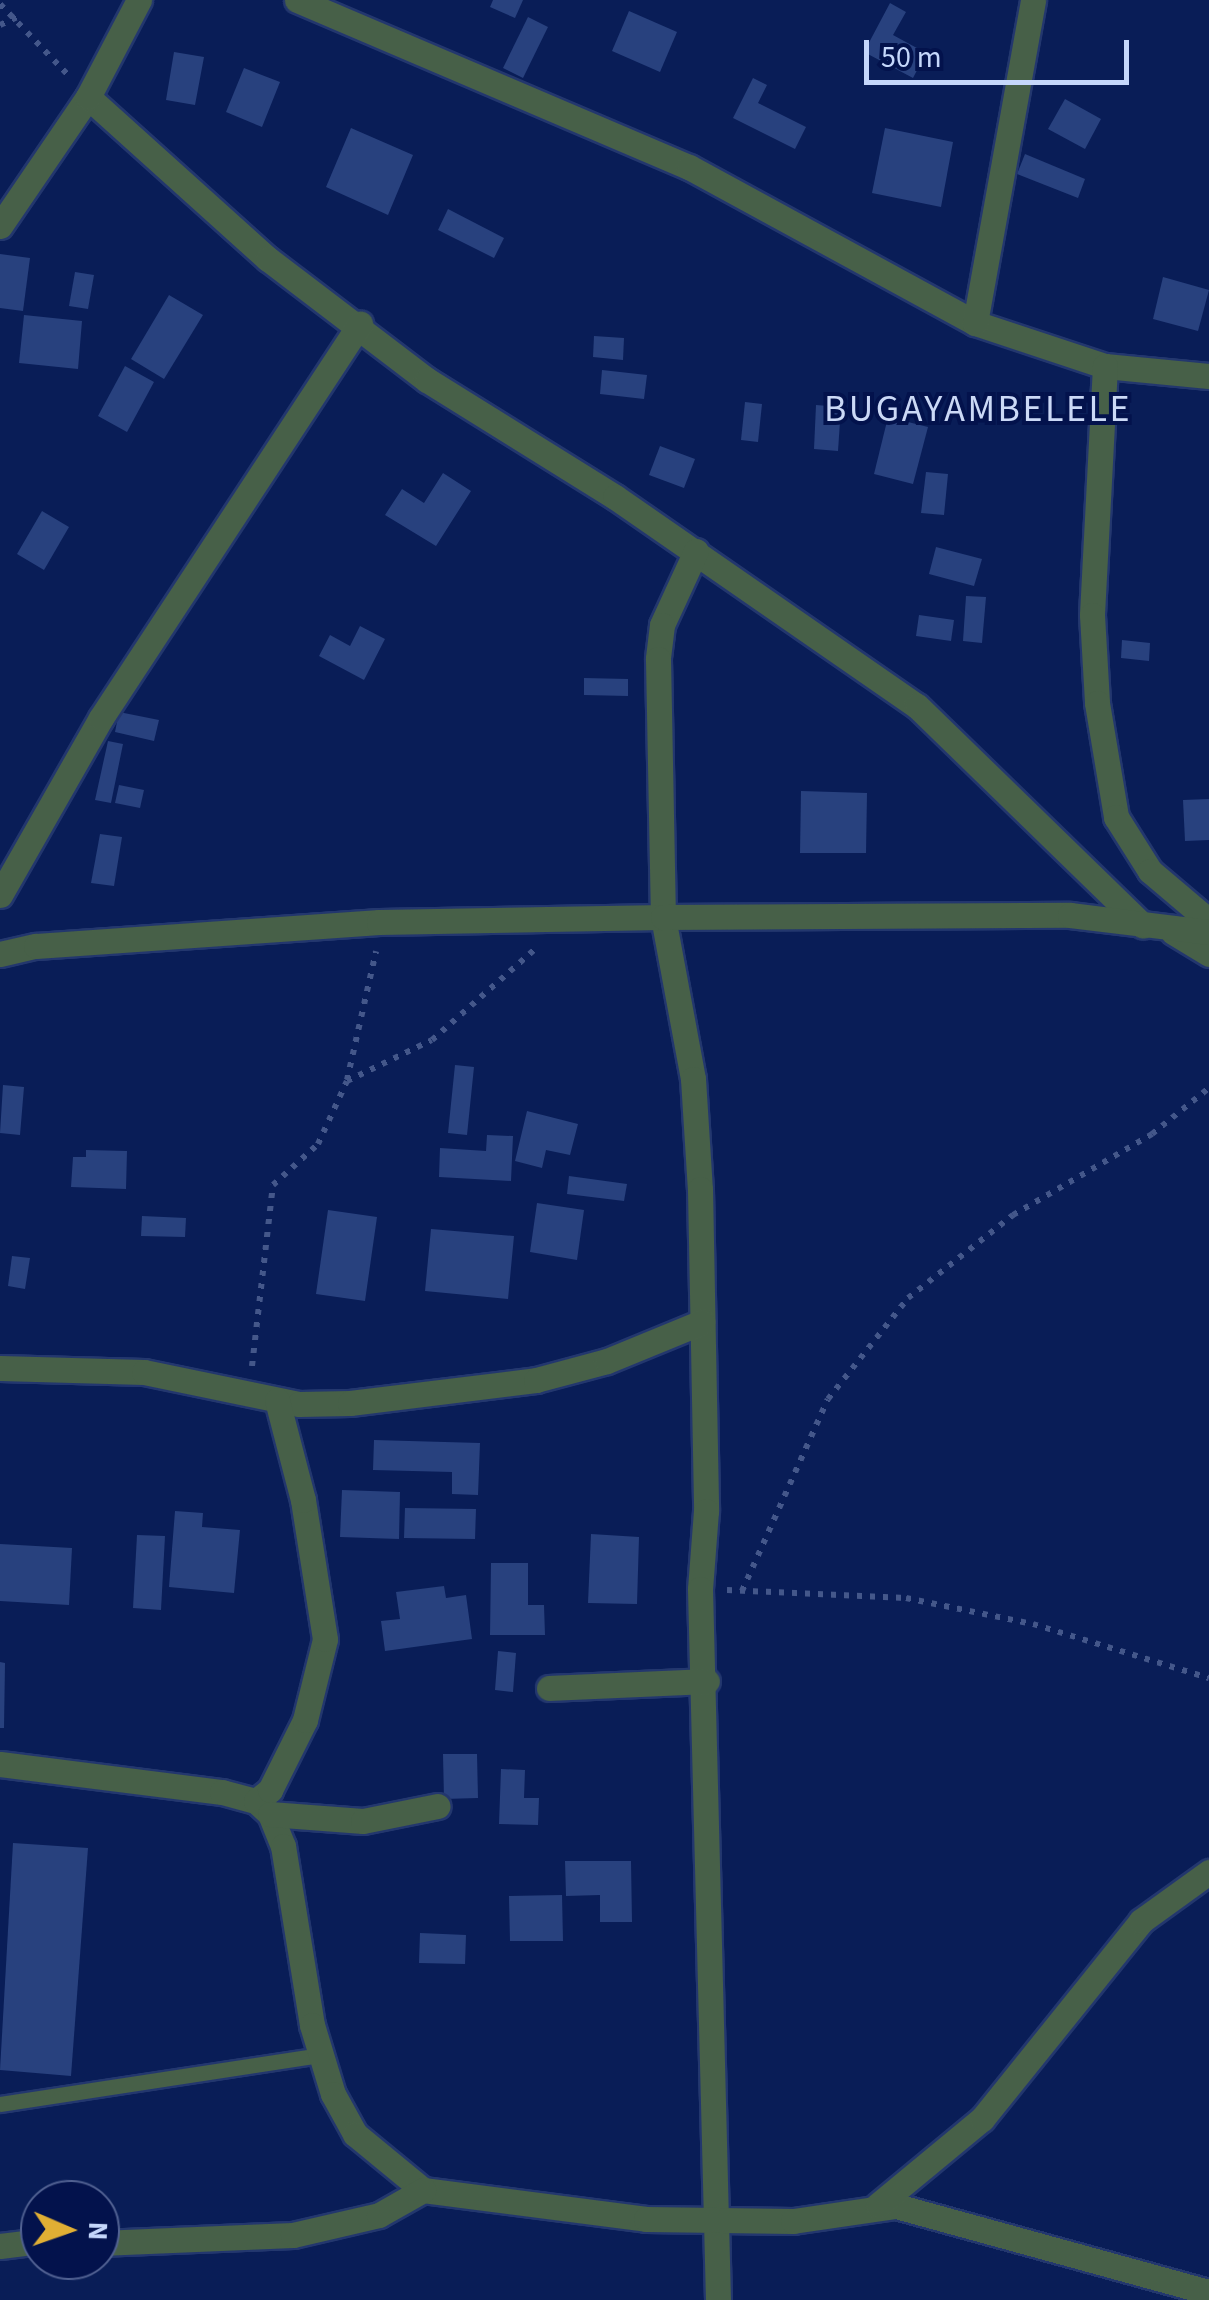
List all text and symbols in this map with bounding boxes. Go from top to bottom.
scale bar [869,20,1134,82]
text: 50 m [881,36,942,79]
district label: BUGAYAMBELELE [824,387,1132,433]
north arrow [20,2180,120,2280]
text: N [78,2221,118,2241]

